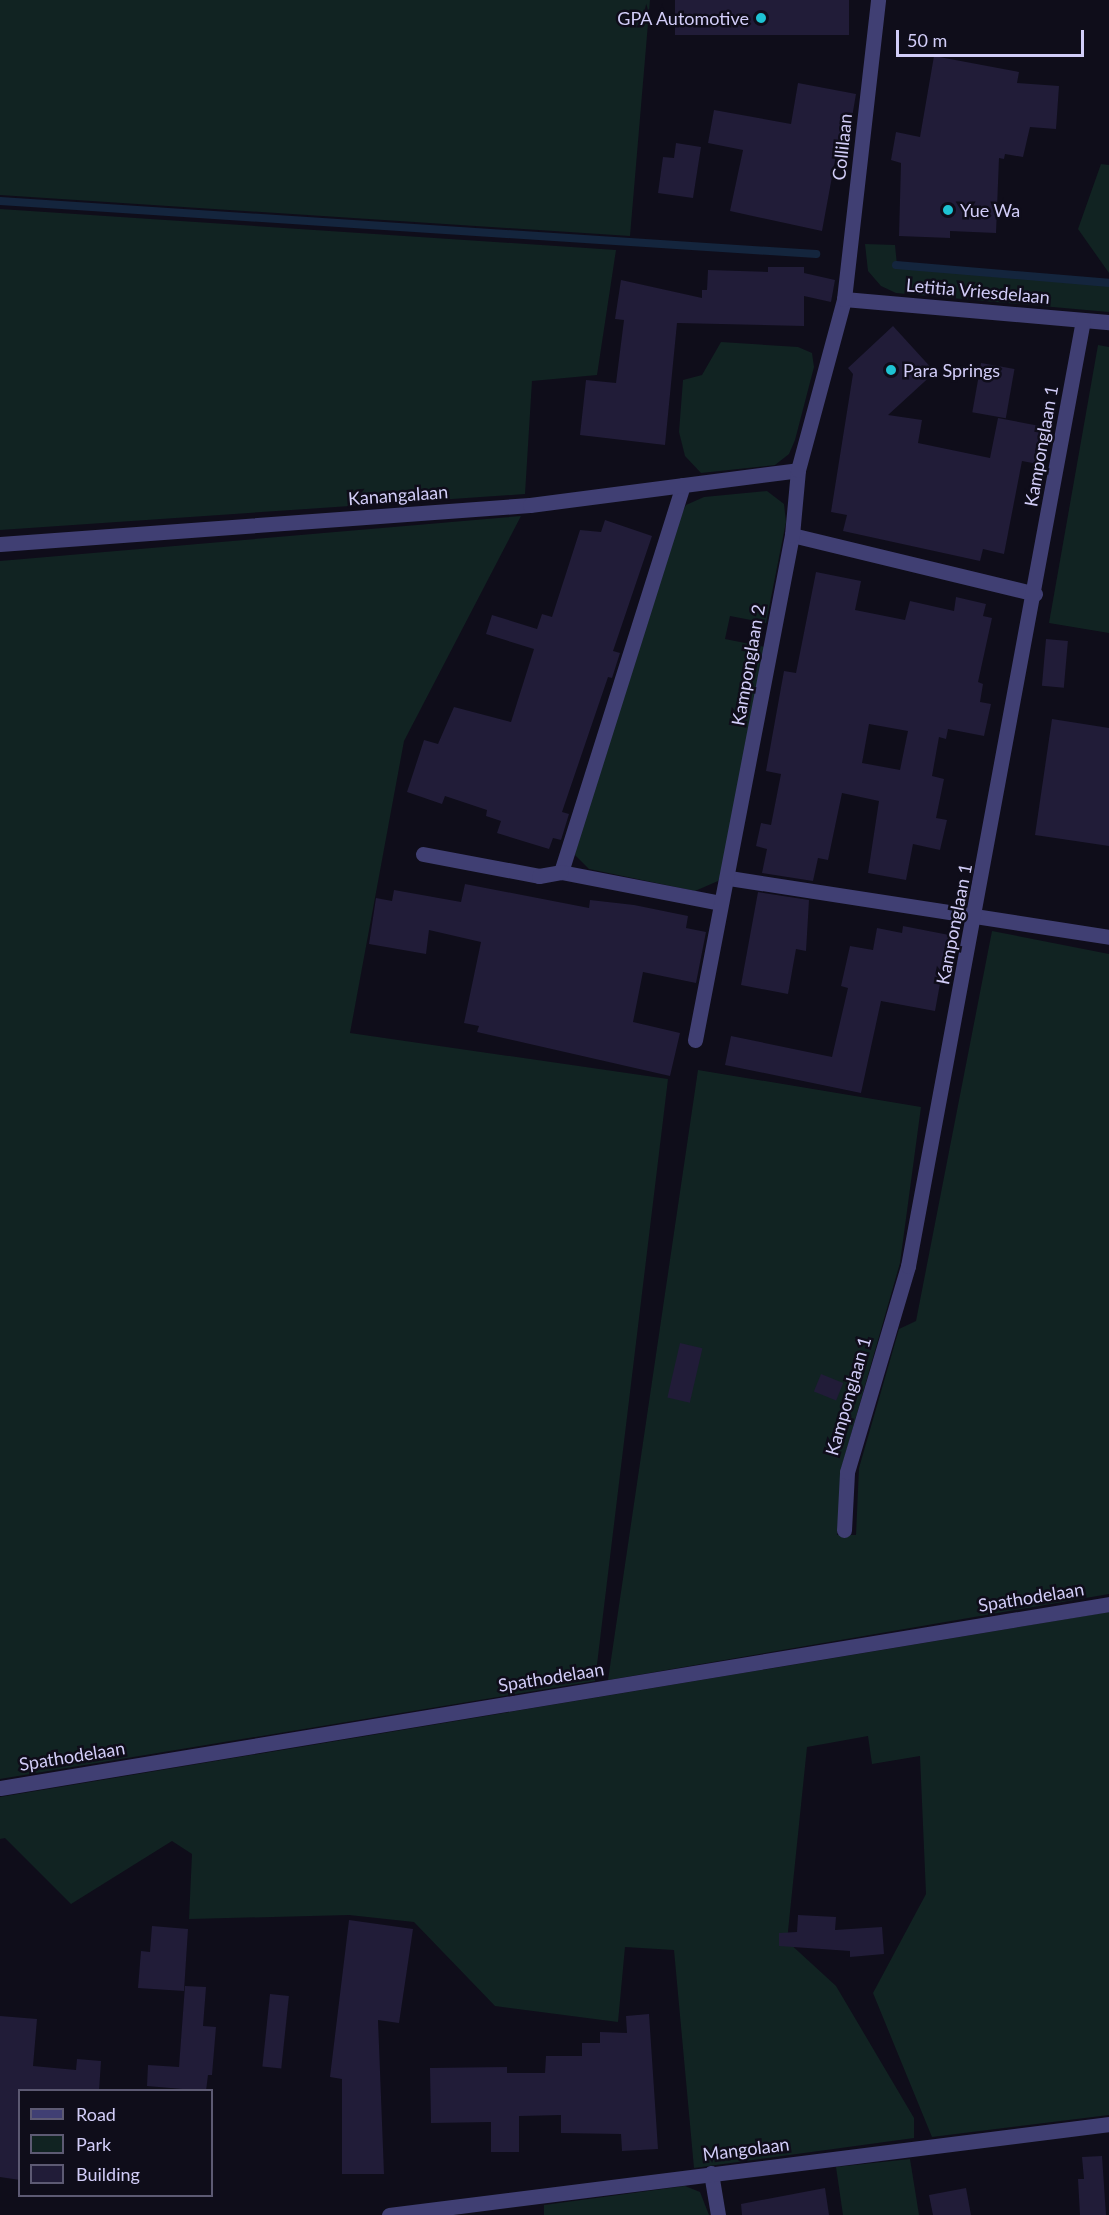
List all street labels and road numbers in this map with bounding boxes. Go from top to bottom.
street label: Collilaan [828,113,856,181]
street label: Letitia Vriesdelaan [905,274,1051,308]
street label: Kamponglaan 1 [1020,384,1062,508]
street label: Kanangalaan [347,481,449,509]
street label: Kamponglaan 2 [727,603,769,727]
street label: Kamponglaan 1 [932,862,976,986]
street label: Kamponglaan 1 [821,1334,875,1458]
street label: Spathodelaan [976,1578,1086,1616]
street label: Spathodelaan [496,1658,606,1696]
street label: Spathodelaan [17,1737,127,1775]
street label: Mangolaan [701,2133,791,2165]

